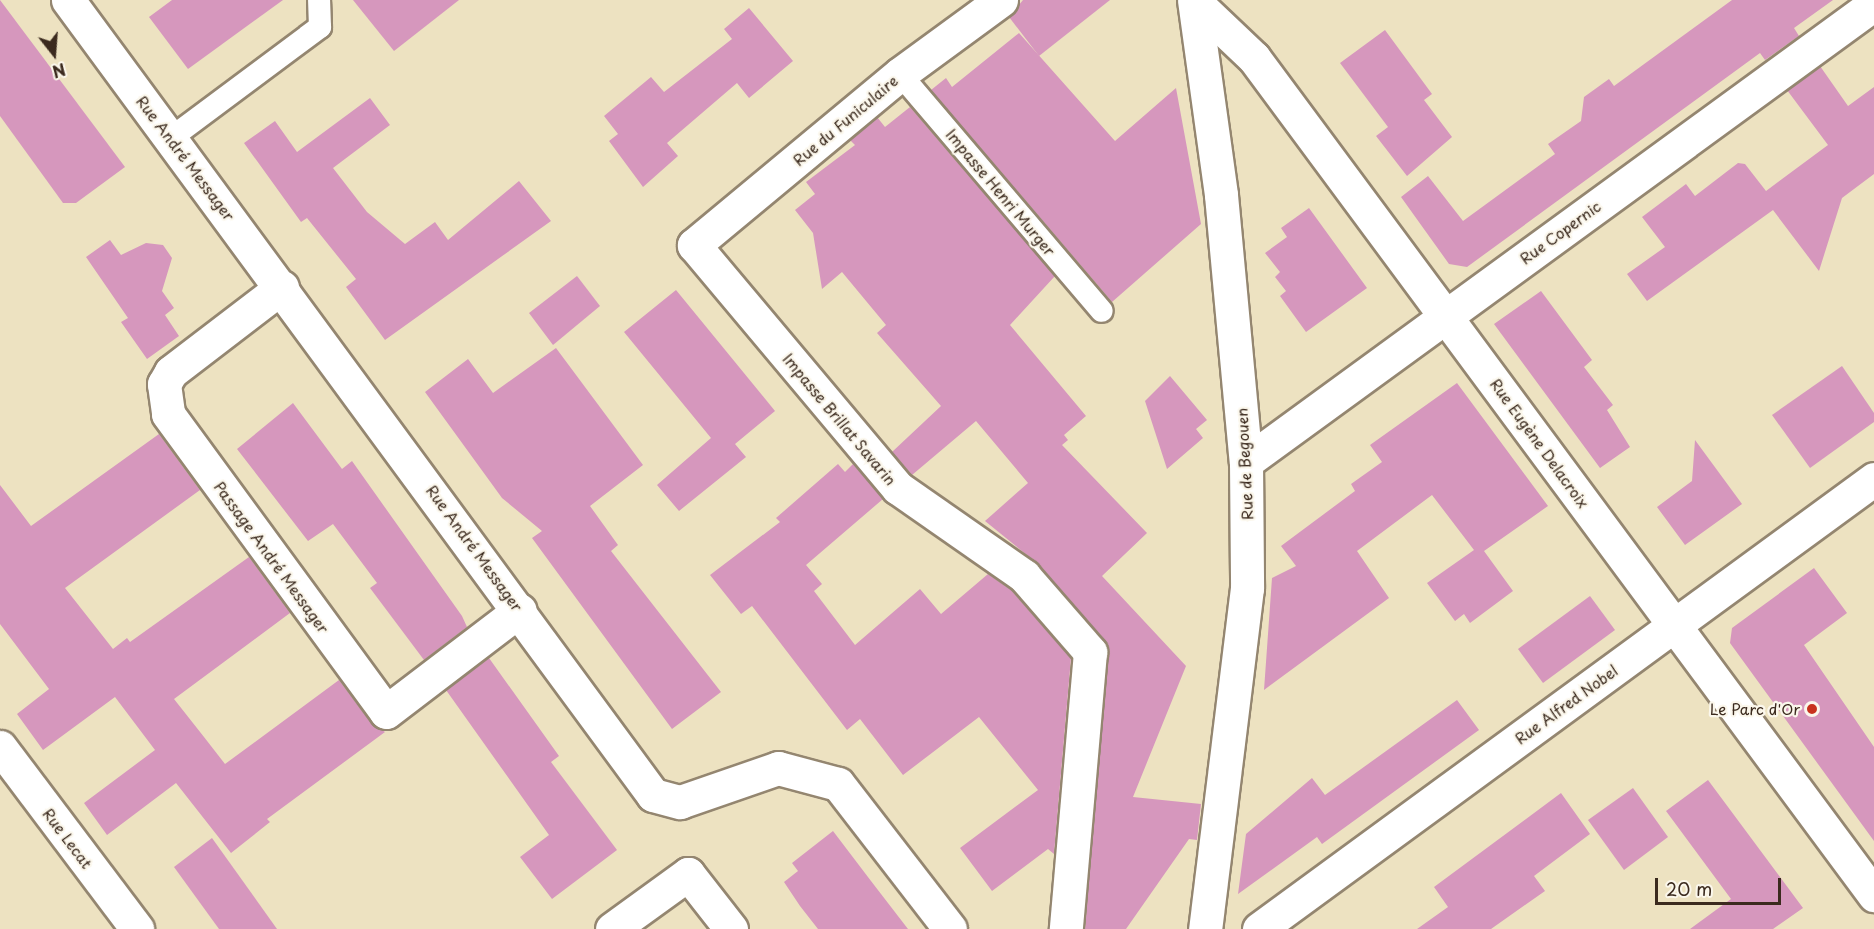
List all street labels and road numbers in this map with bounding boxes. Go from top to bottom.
street label: Rue du Funiculaire [788,71,902,169]
street label: Rue André Messager [133,92,239,224]
street label: Impasse Henri Murger [942,124,1060,260]
street label: Rue Copernic [1515,196,1605,268]
street label: Impasse Brillat Savarin [779,349,901,489]
street label: Rue Eugène Delacroix [1487,374,1593,512]
street label: Rue de Begouen [1232,406,1256,522]
street label: Passage André Messager [211,478,333,636]
street label: Rue André Messager [423,481,527,615]
street label: Rue Alfred Nobel [1510,660,1622,748]
street label: Rue Lecat [39,804,97,872]

